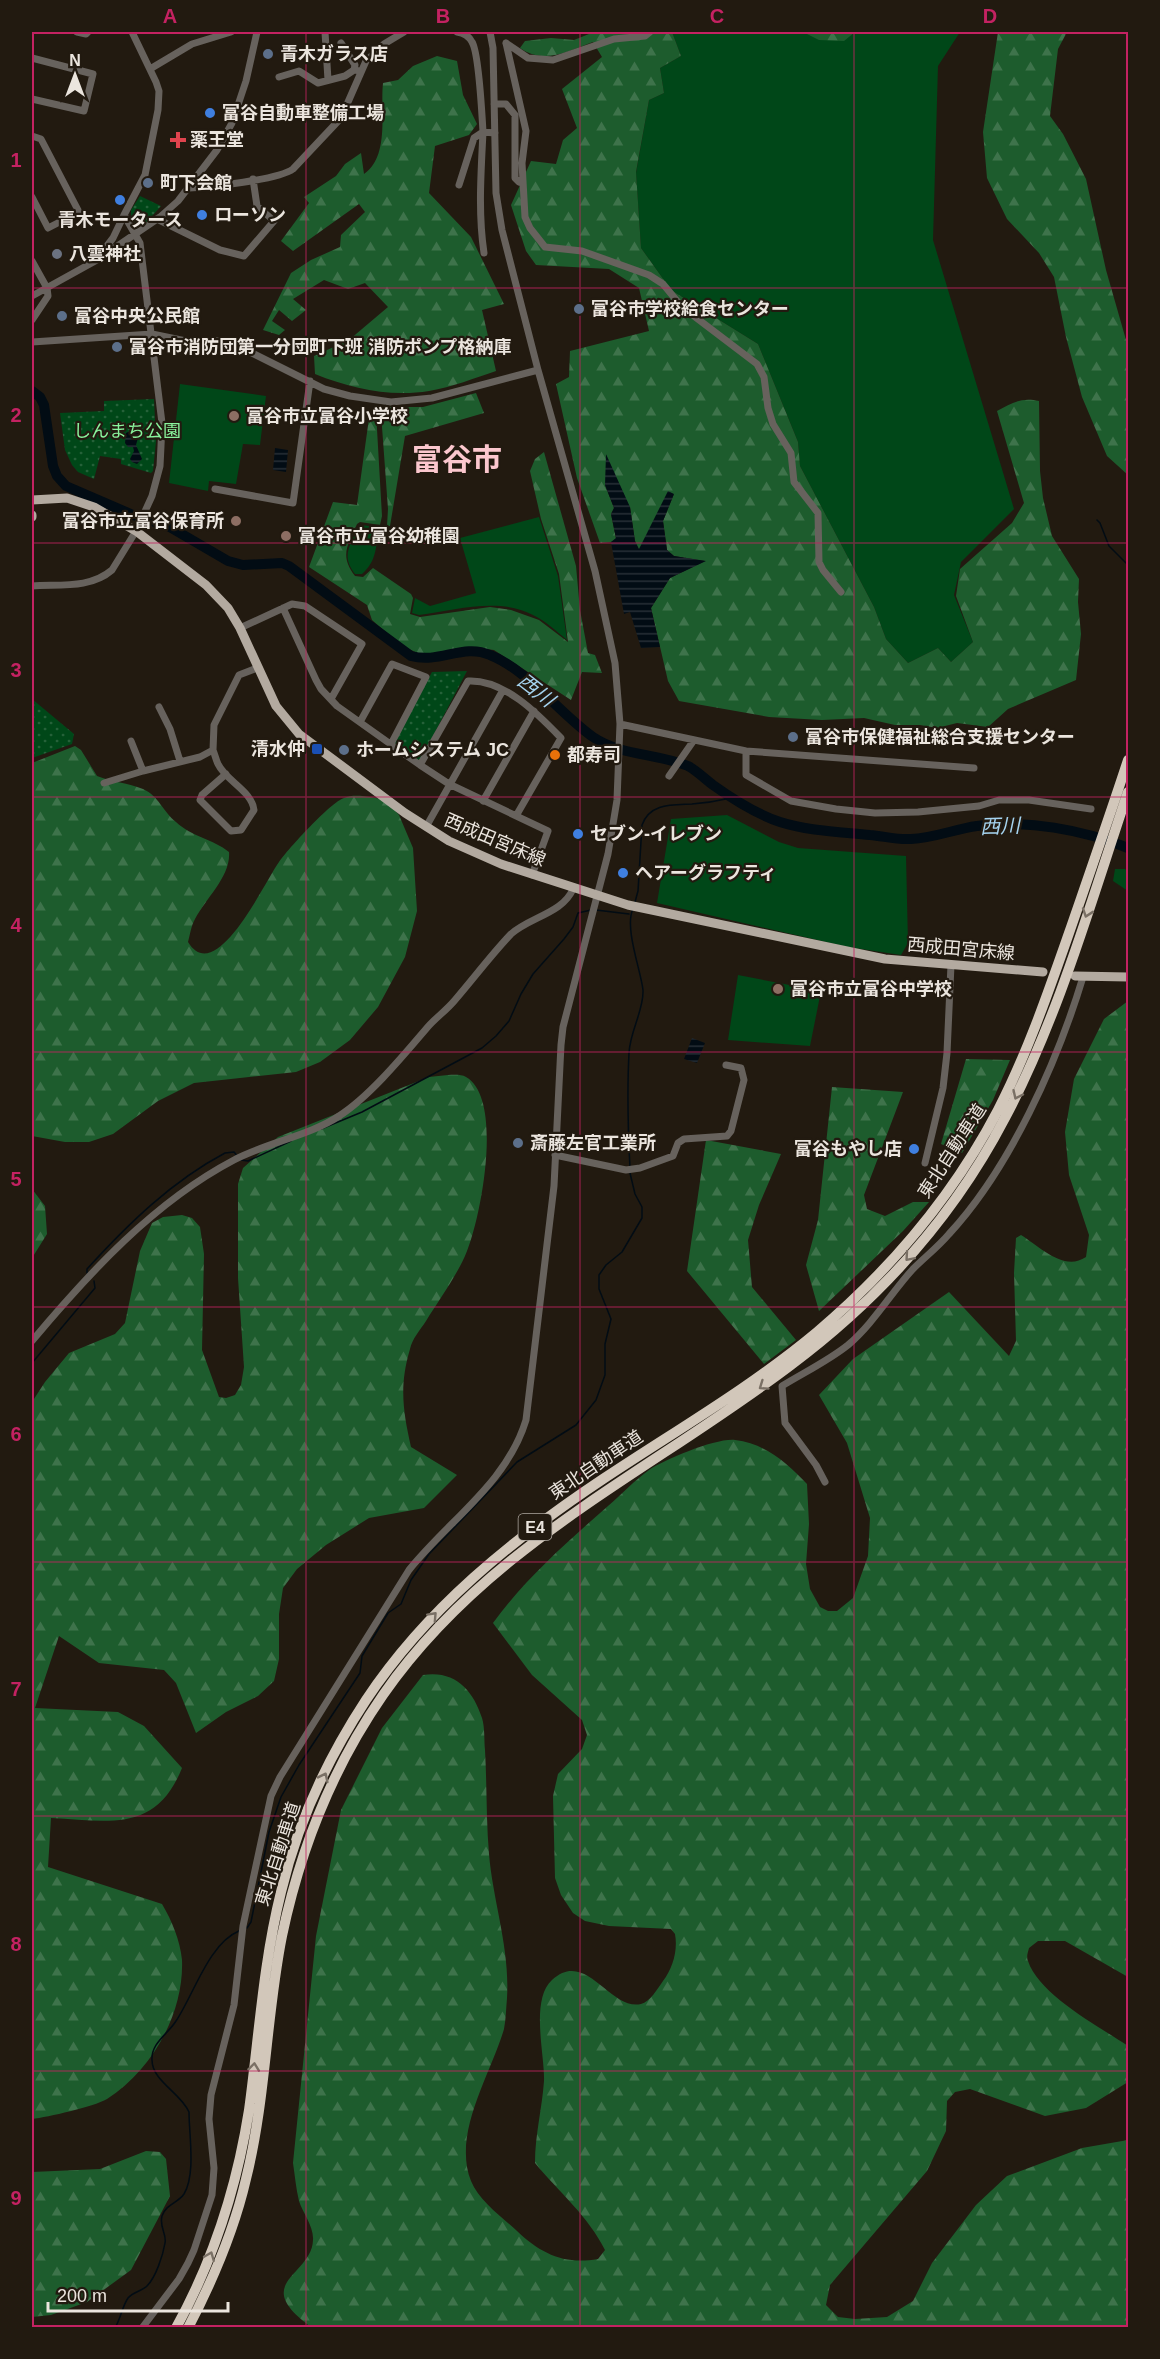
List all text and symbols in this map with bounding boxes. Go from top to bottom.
text: A [163,5,177,27]
text: B [436,5,450,27]
text: C [710,5,724,27]
text: D [983,5,997,27]
place label: 青木ガラス店 [280,44,388,64]
north arrow [45,45,105,105]
marker: 青木ガラス店 [261,47,275,61]
text: N [69,52,81,69]
place label: 富谷自動車整備工場 [222,103,384,123]
marker: 富谷自動車整備工場 [203,106,217,120]
place label: 薬王堂 [190,130,244,150]
marker: 薬王堂 [171,133,185,147]
text: 1 [10,149,22,171]
place label: 町下会館 [160,173,232,193]
marker: 町下会館 [141,176,155,190]
marker: 青木モータース [113,193,127,207]
place label: ローソン [214,205,286,225]
marker: ローソン [195,208,209,222]
place label: 青木モータース [57,210,183,230]
place label: 八雲神社 [69,244,141,264]
marker: 八雲神社 [50,247,64,261]
place label: 富谷市学校給食センター [591,299,789,319]
marker: 富谷市学校給食センター [572,302,586,316]
place label: 富谷中央公民館 [74,306,200,326]
marker: 富谷中央公民館 [55,309,69,323]
place label: 富谷市消防団第一分団町下班 消防ポンプ格納庫 [129,337,511,357]
marker: 富谷市消防団第一分団町下班 消防ポンプ格納庫 [110,340,124,354]
text: 2 [10,404,22,426]
place label: 富谷市立富谷小学校 [246,406,408,426]
marker: 富谷市立富谷小学校 [227,409,241,423]
park label: しんまち公園 [73,421,181,441]
district label: 富谷市 [412,443,502,476]
place label: 富谷市立富谷保育所 [62,511,224,531]
marker: 富谷市立富谷保育所 [229,514,243,528]
place label: 富谷市立富谷幼稚園 [298,526,460,546]
marker: 富谷市立富谷幼稚園 [279,529,293,543]
text: 3 [10,659,22,681]
water label: 西川 [513,669,560,712]
place label: 富谷市保健福祉総合支援センター [805,727,1075,747]
marker: 富谷市保健福祉総合支援センター [786,730,800,744]
place label: 清水仲 [251,739,305,759]
place label: ホームシステム JC [356,740,509,760]
marker: 清水仲 [310,742,324,756]
marker: ホームシステム JC [337,743,351,757]
place label: 都寿司 [567,745,621,765]
marker: 都寿司 [548,748,562,762]
street label: 西成田宮床線 [441,810,549,870]
water label: 西川 [980,814,1022,838]
place label: セブン-イレブン [590,824,722,844]
marker: セブン-イレブン [571,827,585,841]
place label: ヘアーグラフティ [635,863,777,883]
marker: ヘアーグラフティ [616,866,630,880]
one-way arrow [1081,907,1094,918]
text: 4 [10,914,22,936]
street label: 西成田宮床線 [906,934,1016,964]
place label: 富谷市立富谷中学校 [790,979,952,999]
marker: 富谷市立富谷中学校 [771,982,785,996]
one-way arrow [1012,1089,1024,1100]
street label: 東北自動車道 [914,1100,990,1202]
place label: 斎藤左官工業所 [530,1133,656,1153]
marker: 斎藤左官工業所 [511,1136,525,1150]
place label: 富谷もやし店 [794,1139,902,1159]
marker: 富谷もやし店 [907,1142,921,1156]
text: 5 [10,1168,22,1190]
one-way arrow [905,1250,916,1261]
one-way arrow [759,1378,770,1389]
text: 6 [10,1423,22,1445]
street label: 東北自動車道 [546,1427,646,1503]
road number: E4 [518,1514,552,1540]
one-way arrow [426,1613,437,1623]
text: 7 [10,1678,22,1700]
one-way arrow [316,1772,328,1783]
street label: 東北自動車道 [252,1800,304,1908]
text: 8 [10,1933,22,1955]
one-way arrow [247,2062,260,2071]
text: 9 [10,2187,22,2209]
one-way arrow [203,2251,215,2262]
scale bar [48,2275,228,2313]
text: 200 m [57,2286,107,2306]

